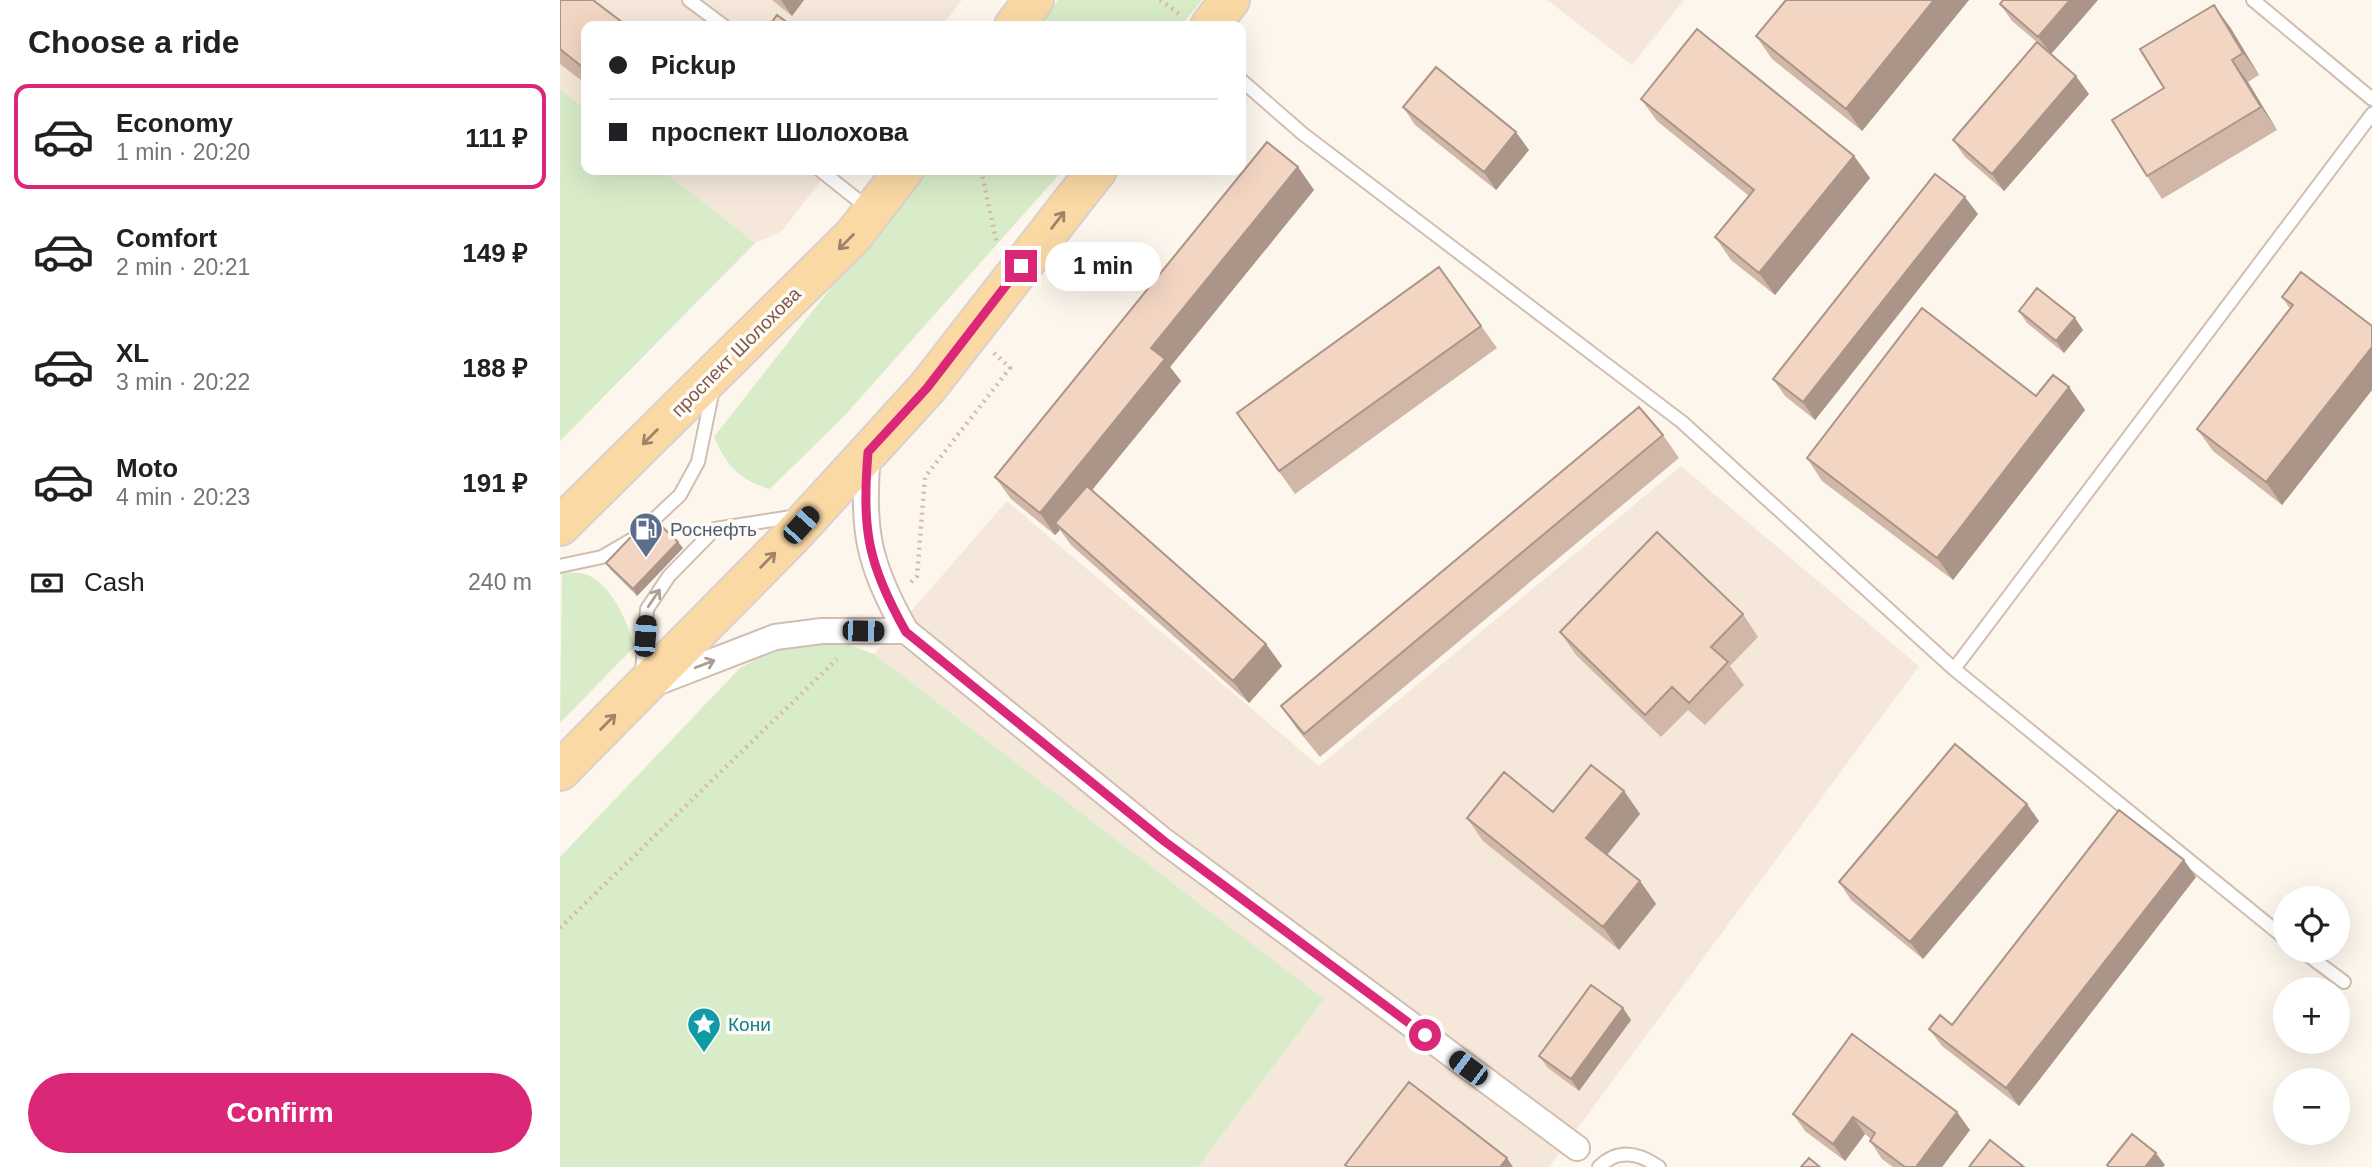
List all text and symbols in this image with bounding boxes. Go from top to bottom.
text: Choose a ride [28,24,240,60]
text: Pickup [651,50,736,80]
icon: car [32,105,95,168]
text: Economy [116,108,233,138]
text: проспект Шолохова [651,117,908,147]
text: 111 ₽ [465,123,528,153]
text: 1 min · 20:20 [116,139,250,165]
one-way arrow [1050,211,1065,229]
icon: car [32,220,95,283]
text: Comfort [116,223,217,253]
one-way arrow [838,234,855,251]
text: 149 ₽ [462,238,528,268]
callout: 1 min [1046,242,1161,290]
route end [1005,250,1037,282]
text: 1 min [1073,253,1133,279]
text: 2 min · 20:21 [116,254,250,280]
street label: проспект Шолохова [667,283,805,421]
icon: car [32,335,95,398]
text: XL [116,338,149,368]
text: 188 ₽ [462,353,528,383]
text: 3 min · 20:22 [116,369,250,395]
one-way arrow [642,428,659,445]
icon: car [32,450,95,513]
text: Moto [116,453,178,483]
text: 191 ₽ [462,468,528,498]
text: 4 min · 20:23 [116,484,250,510]
car [780,502,823,548]
fuel station icon: Роснефть [627,510,665,559]
place label: Роснефть [670,519,757,540]
one-way arrow [759,552,776,569]
icon: cash [28,564,66,602]
text: Cash [84,567,145,597]
text: 240 m [468,569,532,595]
one-way arrow [647,589,661,608]
car [634,614,657,658]
car [842,620,885,642]
one-way arrow [693,657,715,669]
one-way arrow [599,714,616,731]
map controls [2273,886,2350,1145]
button: locate [2273,886,2350,963]
button: + [2273,977,2350,1054]
place icon: Кони [685,1005,723,1054]
place label: Кони [728,1014,771,1035]
route start [1409,1019,1441,1051]
car [1445,1047,1492,1089]
button: − [2273,1068,2350,1145]
button: Confirm [28,1073,532,1153]

